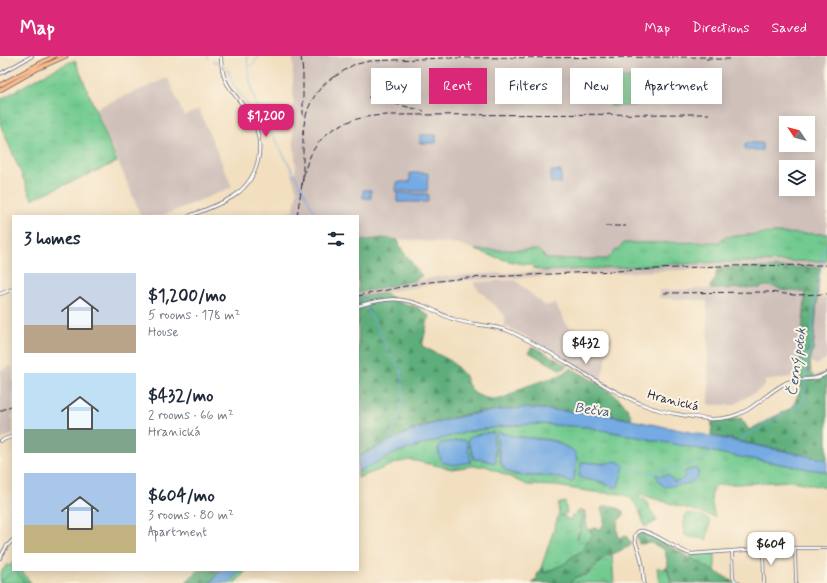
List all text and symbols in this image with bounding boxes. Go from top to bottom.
text: Map [20,16,55,41]
text: Map [644,19,670,37]
text: Directions [692,19,750,37]
text: Saved [772,19,807,37]
chip: Buy [371,68,421,104]
chip: Rent [429,68,487,104]
chip: Filters [495,68,562,104]
chip: New [570,68,623,104]
chip: Apartment [631,68,722,104]
pin: $1,200 [233,104,299,138]
text: $1,200 [247,108,285,125]
north arrow [779,116,815,152]
map controls [779,116,815,196]
button: layers [779,160,815,196]
text: 3 homes [24,228,81,250]
icon: filters [325,228,347,250]
text: $1,200/mo [148,285,226,307]
icon: home [56,289,104,337]
text: 5 rooms · 178 m² [148,307,240,324]
text: House [148,324,179,341]
water label: Černý potok [783,327,811,397]
pin: $432 [562,331,610,365]
text: $432 [572,335,600,352]
text: $432/mo [148,385,213,407]
street label: Hranická [645,386,701,416]
icon: home [56,389,104,437]
water label: Bečva [573,399,611,421]
text: 2 rooms · 66 m² [148,407,233,424]
text: Hranická [148,424,201,441]
text: $604/mo [148,485,215,507]
icon: home [56,489,104,537]
text: 3 rooms · 80 m² [148,507,234,524]
text: Apartment [148,524,207,541]
pin: $604 [747,532,795,566]
text: $604 [756,536,786,553]

